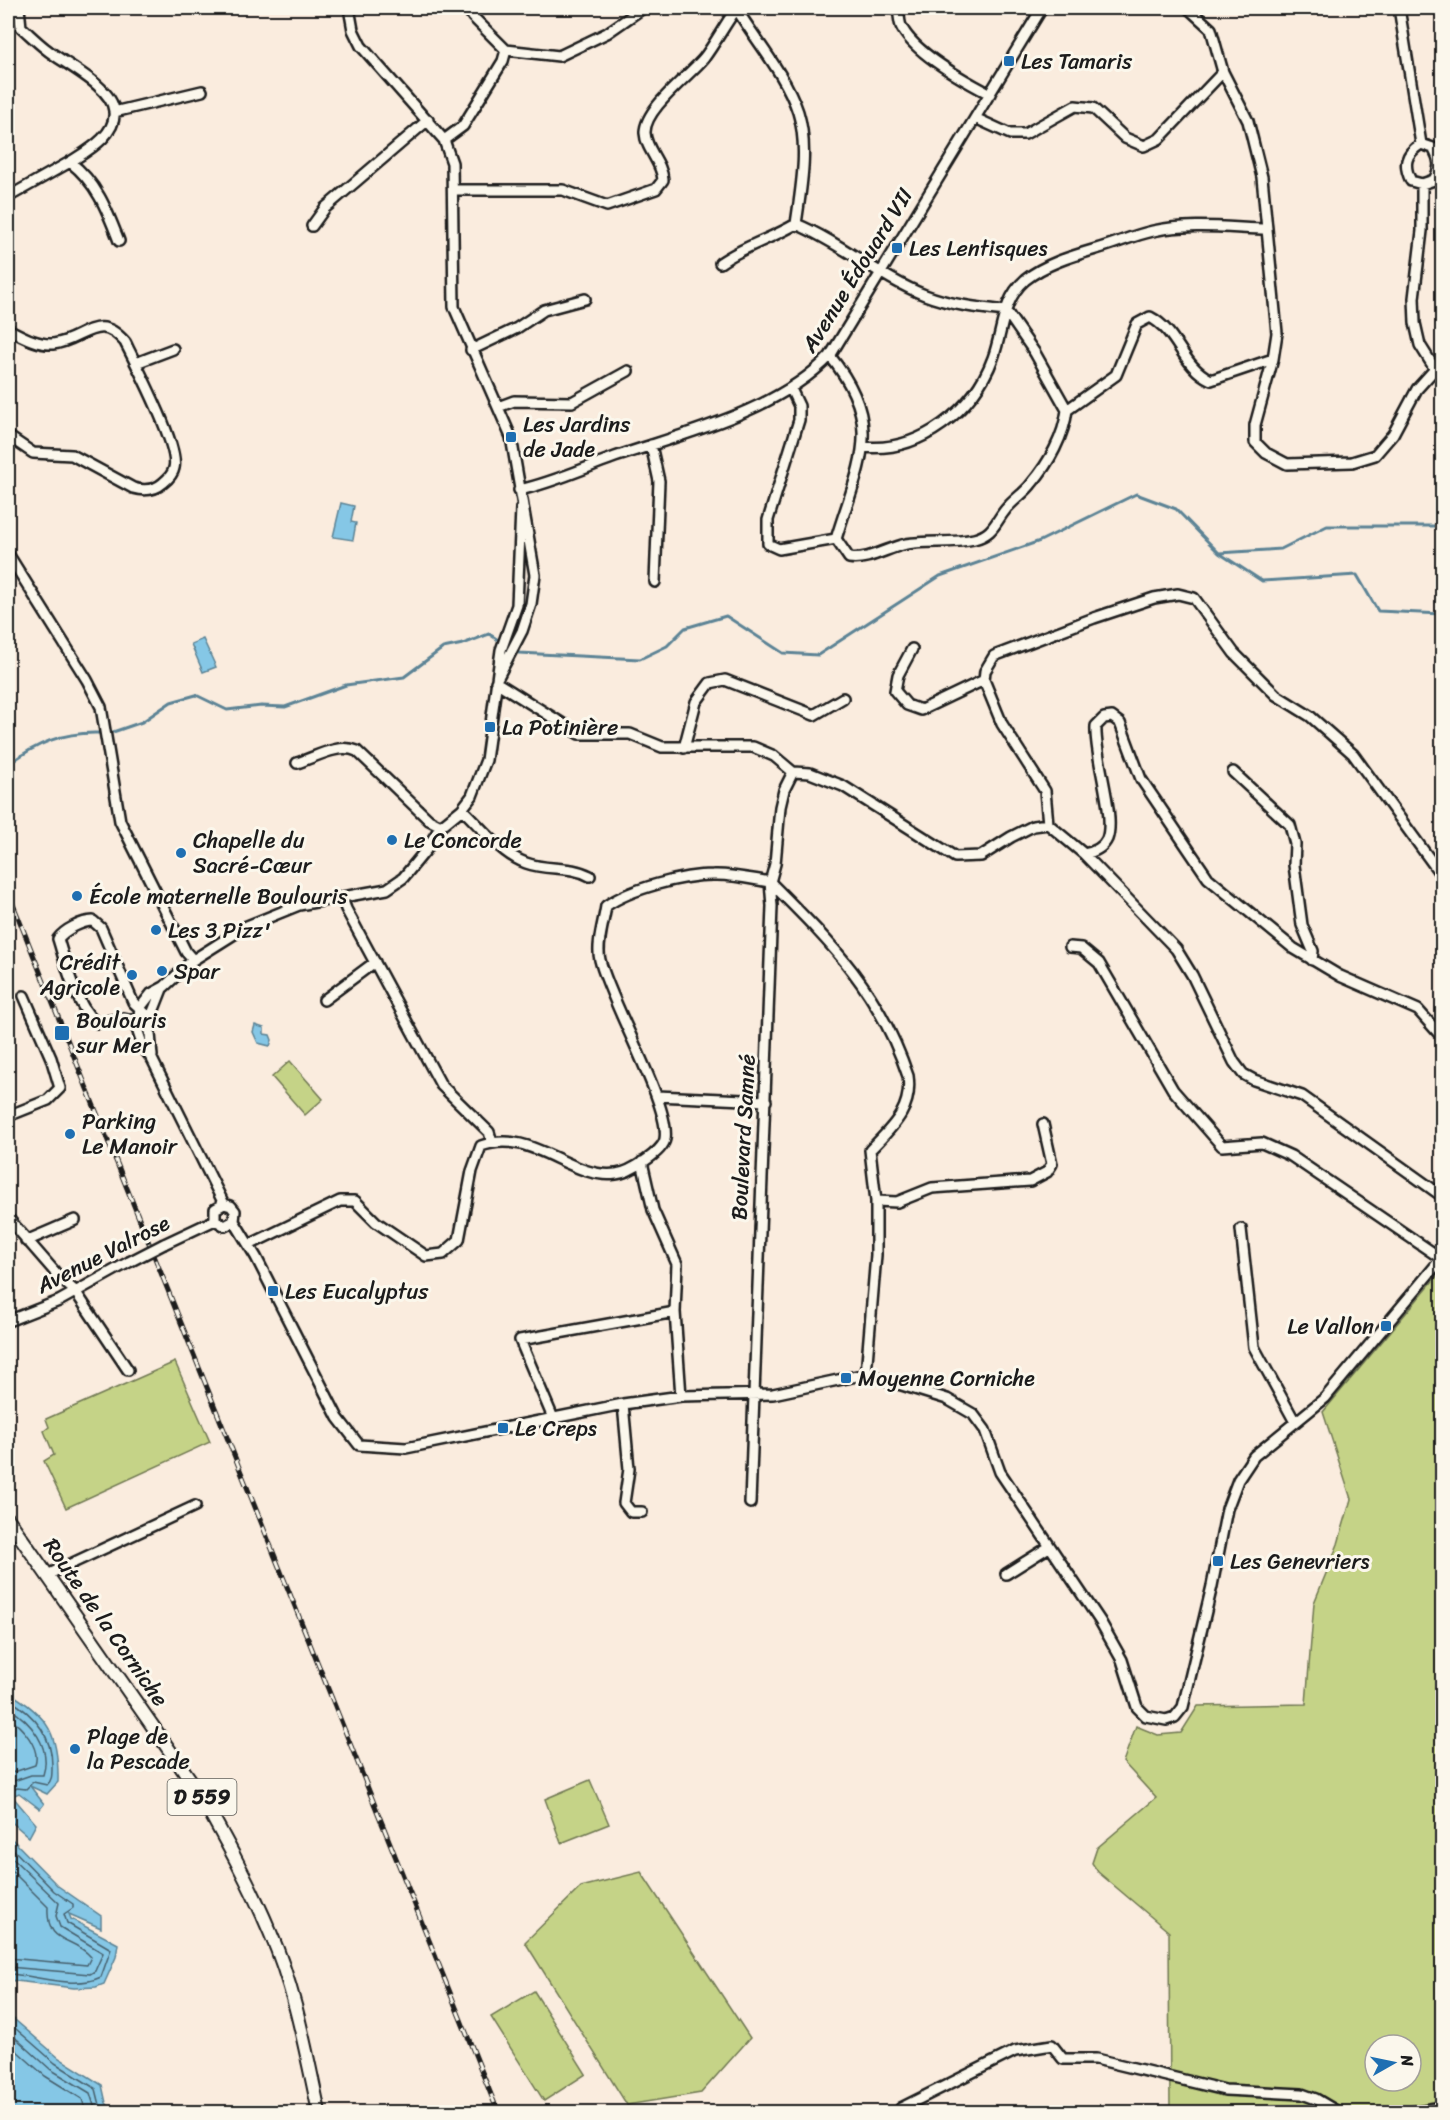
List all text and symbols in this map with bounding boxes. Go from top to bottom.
place label: Les Tamaris [1021,42,1133,81]
marker: Les Tamaris [1002,54,1016,68]
street label: Avenue Édouard VII [790,179,924,361]
place label: Les Lentisques [909,229,1048,268]
marker: Les Lentisques [890,241,904,255]
place label: Les Jardins de Jade [523,405,631,469]
marker: Les Jardins de Jade [504,430,518,444]
place label: La Potinière [502,708,618,747]
marker: La Potinière [483,720,497,734]
place label: Chapelle du Sacré-Cœur [193,821,312,885]
place label: Le Concorde [404,821,522,860]
marker: Le Concorde [385,833,399,847]
marker: Chapelle du Sacré-Cœur [174,846,188,860]
place label: École maternelle Boulouris [89,877,349,916]
marker: École maternelle Boulouris [70,889,84,903]
place label: Les 3 Pizz' [168,911,271,950]
marker: Les 3 Pizz' [149,923,163,937]
place label: Crédit Agricole [39,943,121,1007]
place label: Spar [174,952,221,991]
marker: Spar [155,964,169,978]
marker: Crédit Agricole [125,968,139,982]
place label: Boulouris sur Mer [75,1001,166,1065]
marker: Boulouris sur Mer [53,1024,71,1042]
street label: Boulevard Samné [719,1053,767,1221]
place label: Parking Le Manoir [82,1102,179,1166]
marker: Parking Le Manoir [63,1127,77,1141]
street label: Avenue Valrose [28,1203,177,1305]
place label: Les Eucalyptus [285,1272,429,1311]
marker: Les Eucalyptus [266,1284,280,1298]
place label: Le Vallon [1287,1307,1374,1346]
marker: Le Vallon [1379,1319,1393,1333]
place label: Moyenne Corniche [858,1359,1035,1398]
marker: Moyenne Corniche [839,1371,853,1385]
place label: Le Creps [515,1409,597,1448]
marker: Le Creps [496,1421,510,1435]
street label: Route de la Corniche [33,1529,179,1715]
place label: Les Genevriers [1230,1542,1369,1581]
marker: Les Genevriers [1211,1554,1225,1568]
place label: Plage de la Pescade [87,1717,190,1781]
marker: Plage de la Pescade [68,1742,82,1756]
road number: D 559 [168,1779,236,1815]
north arrow [1363,2033,1423,2093]
text: N [1392,2052,1423,2069]

